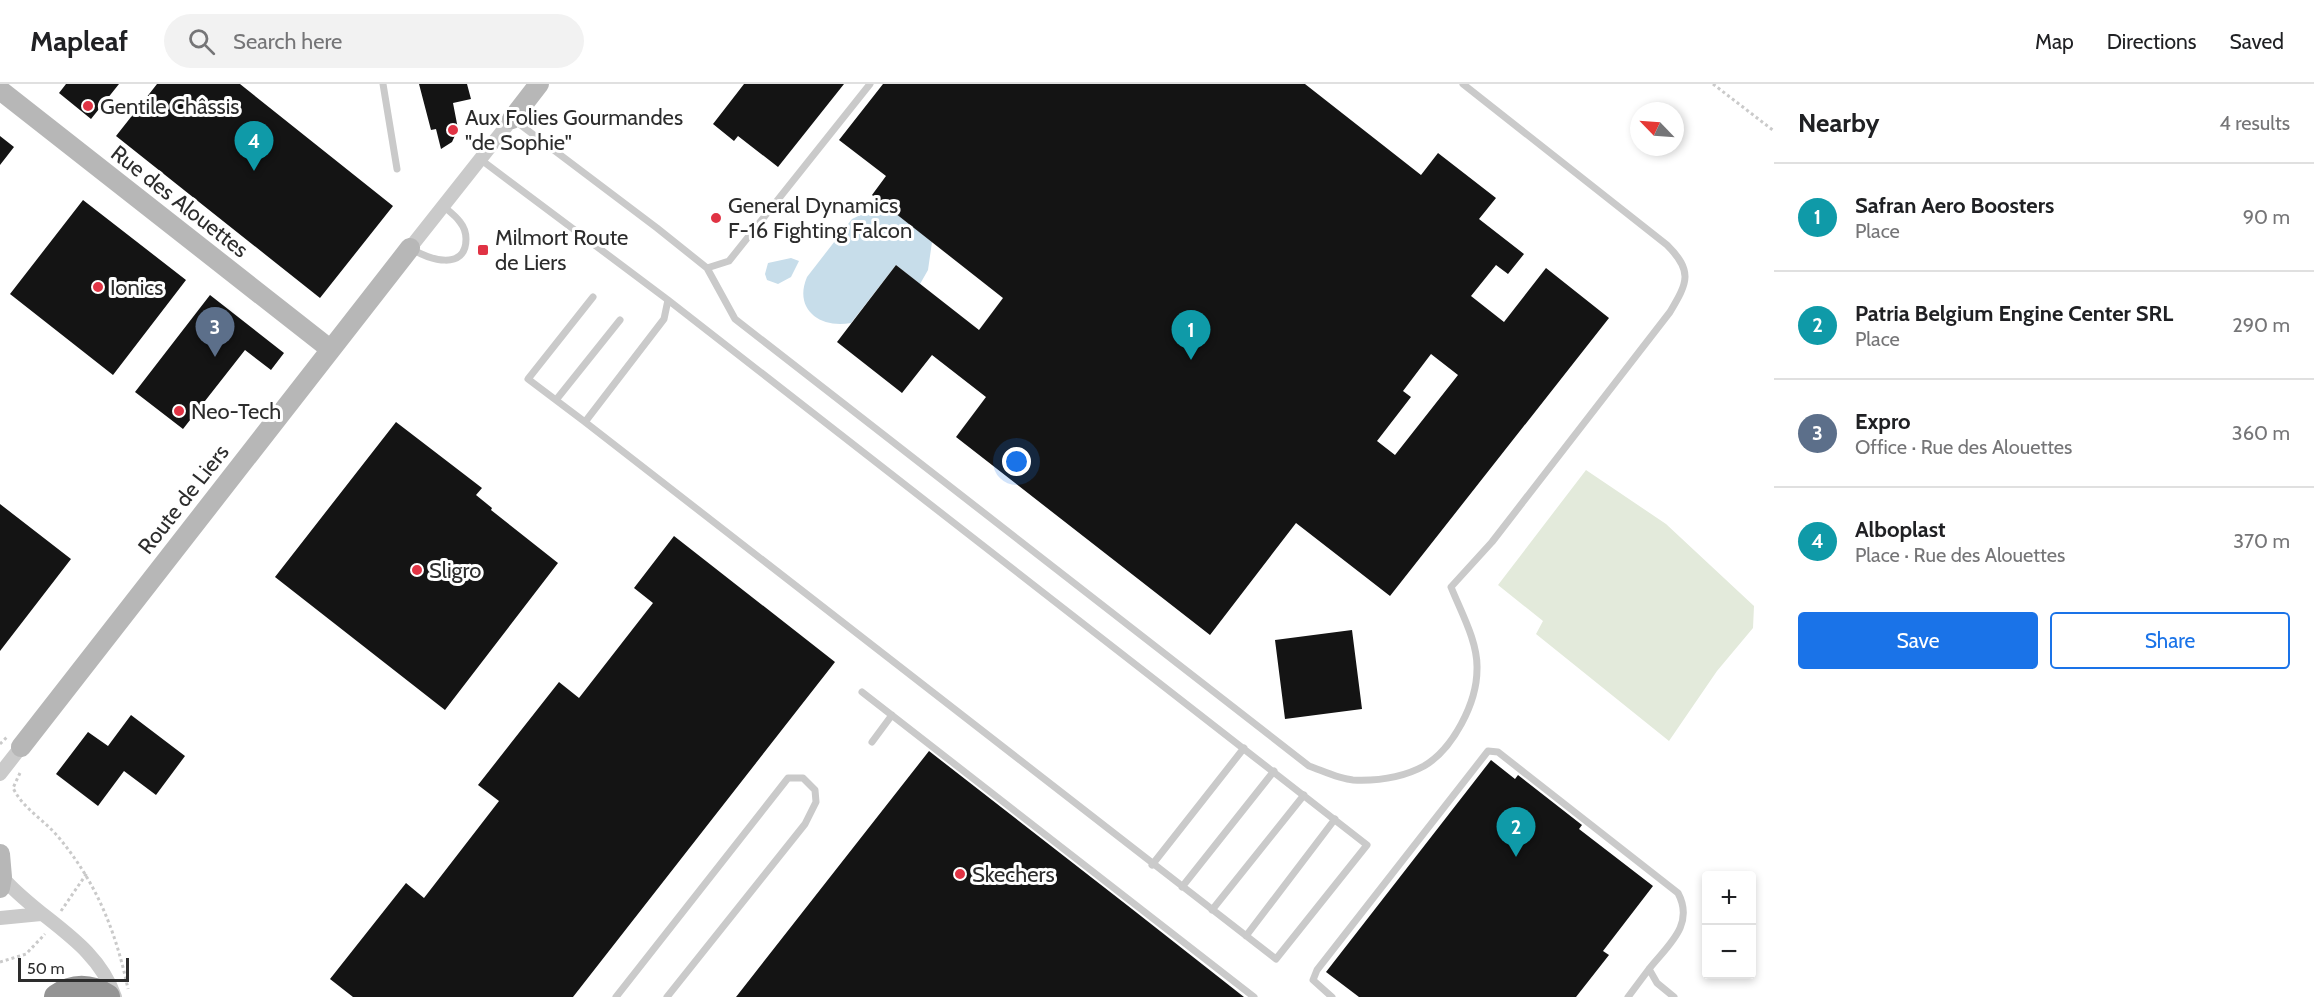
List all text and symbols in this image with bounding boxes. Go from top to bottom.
search box [164,14,584,68]
text: Mapleaf [30,24,128,58]
icon: search [185,25,218,58]
text: Search here [233,28,342,55]
text: Map [2035,29,2074,54]
text: Directions [2107,29,2196,54]
text: Saved [2229,29,2284,54]
place label: Gentile Châssis [100,93,239,120]
marker: Gentile Châssis [81,99,95,113]
north arrow [1630,102,1684,156]
place label: Aux Folies Gourmandes "de Sophie" [465,104,683,156]
text: Nearby [1798,107,1879,139]
text: 4 results [2219,111,2290,135]
pin: 4 [234,122,274,171]
marker: Aux Folies Gourmandes "de Sophie" [446,123,460,137]
street label: Rue des Alouettes [106,139,254,263]
place label: General Dynamics F-16 Fighting Falcon [728,192,912,244]
text: Safran Aero Boosters [1855,192,2054,219]
text: 1 [1814,205,1821,229]
text: 90 m [2243,205,2290,229]
marker: General Dynamics F-16 Fighting Falcon [709,211,723,225]
text: Place [1855,219,1900,243]
place label: Milmort Route de Liers [495,224,628,276]
marker: Milmort Route de Liers [476,243,490,257]
place label: Ionics [110,274,163,301]
marker: Ionics [91,280,105,294]
text: Patria Belgium Engine Center SRL [1855,300,2173,327]
pin: 3 [196,308,234,357]
pin: 1 [1172,310,1210,360]
text: 2 [1812,313,1823,337]
text: 290 m [2232,313,2290,337]
text: Place [1855,327,1900,351]
place label: Neo-Tech [191,398,281,425]
marker: Neo-Tech [172,404,186,418]
text: Expro [1855,408,1910,435]
text: 3 [1812,421,1823,445]
text: 360 m [2232,421,2290,445]
text: Office · Rue des Alouettes [1855,435,2072,459]
street label: Route de Liers [132,439,234,559]
your location [1002,447,1031,476]
text: Alboplast [1855,516,1946,543]
text: 4 [1811,529,1824,553]
text: 370 m [2233,529,2290,553]
text: Place · Rue des Alouettes [1855,543,2065,567]
place label: Sligro [429,557,481,584]
marker: Sligro [410,563,424,577]
button: Save [1798,612,2038,669]
button: Share [2050,612,2290,669]
pin: 2 [1496,808,1536,857]
place label: Skechers [972,861,1055,888]
marker: Skechers [953,867,967,881]
map controls [1702,871,1756,979]
button: + [1702,871,1756,925]
button: − [1702,925,1756,979]
scale bar [18,955,129,982]
text: 50 m [27,959,64,978]

